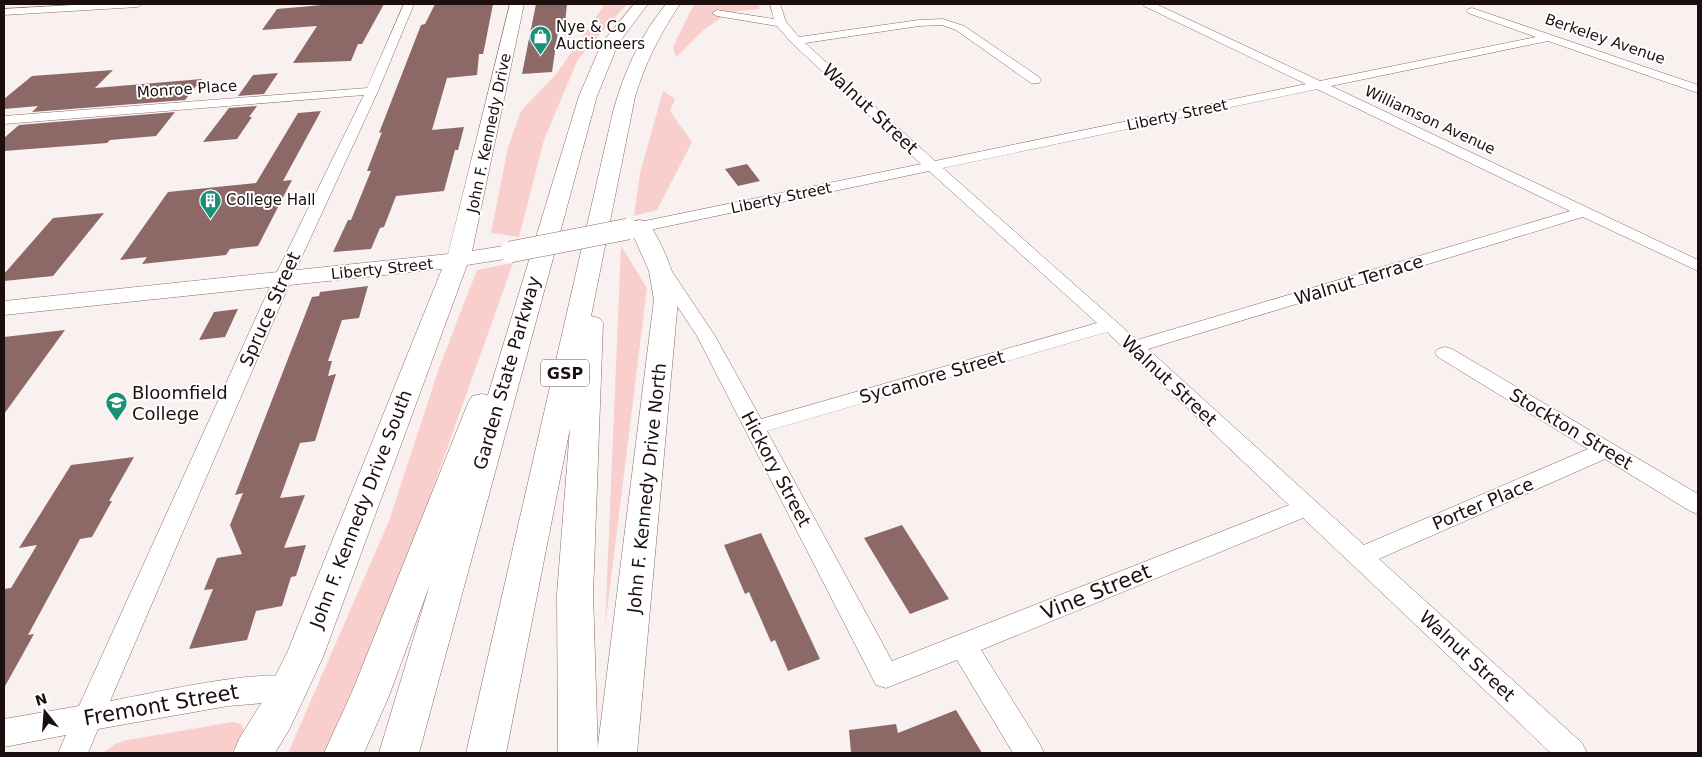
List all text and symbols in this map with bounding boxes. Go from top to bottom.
street label: Berkeley Avenue [1543,10,1667,68]
place label: Nye & Co Auctioneers [556,18,645,53]
shop icon: Nye & Co Auctioneers [528,24,552,55]
street label: John F. Kennedy Drive [463,51,515,215]
street label: Walnut Street [818,59,922,158]
street label: Monroe Place [136,77,238,101]
street label: Williamson Avenue [1362,82,1498,158]
street label: Liberty Street [1125,96,1229,134]
street label: Liberty Street [729,179,833,217]
building icon: College Hall [198,188,222,219]
place label: College Hall [226,191,316,209]
street label: Spruce Street [235,248,304,369]
street label: Walnut Terrace [1292,250,1426,309]
street label: Liberty Street [330,255,434,283]
street label: Garden State Parkway [469,273,544,472]
street label: Walnut Street [1117,331,1221,430]
street label: Sycamore Street [857,346,1007,407]
road number: GSP [541,359,589,386]
street label: John F. Kennedy Drive North [623,362,670,615]
place label: Bloomfield College [132,382,228,424]
street label: Stockton Street [1506,384,1637,474]
street label: John F. Kennedy Drive South [305,387,416,632]
school or university icon: Bloomfield College [104,391,128,422]
street label: Hickory Street [737,407,816,530]
street label: Porter Place [1429,473,1536,534]
street label: Vine Street [1038,559,1154,625]
street label: Walnut Street [1415,606,1519,705]
street label: Fremont Street [82,680,240,730]
north arrow [20,687,70,737]
text: N [33,690,49,709]

